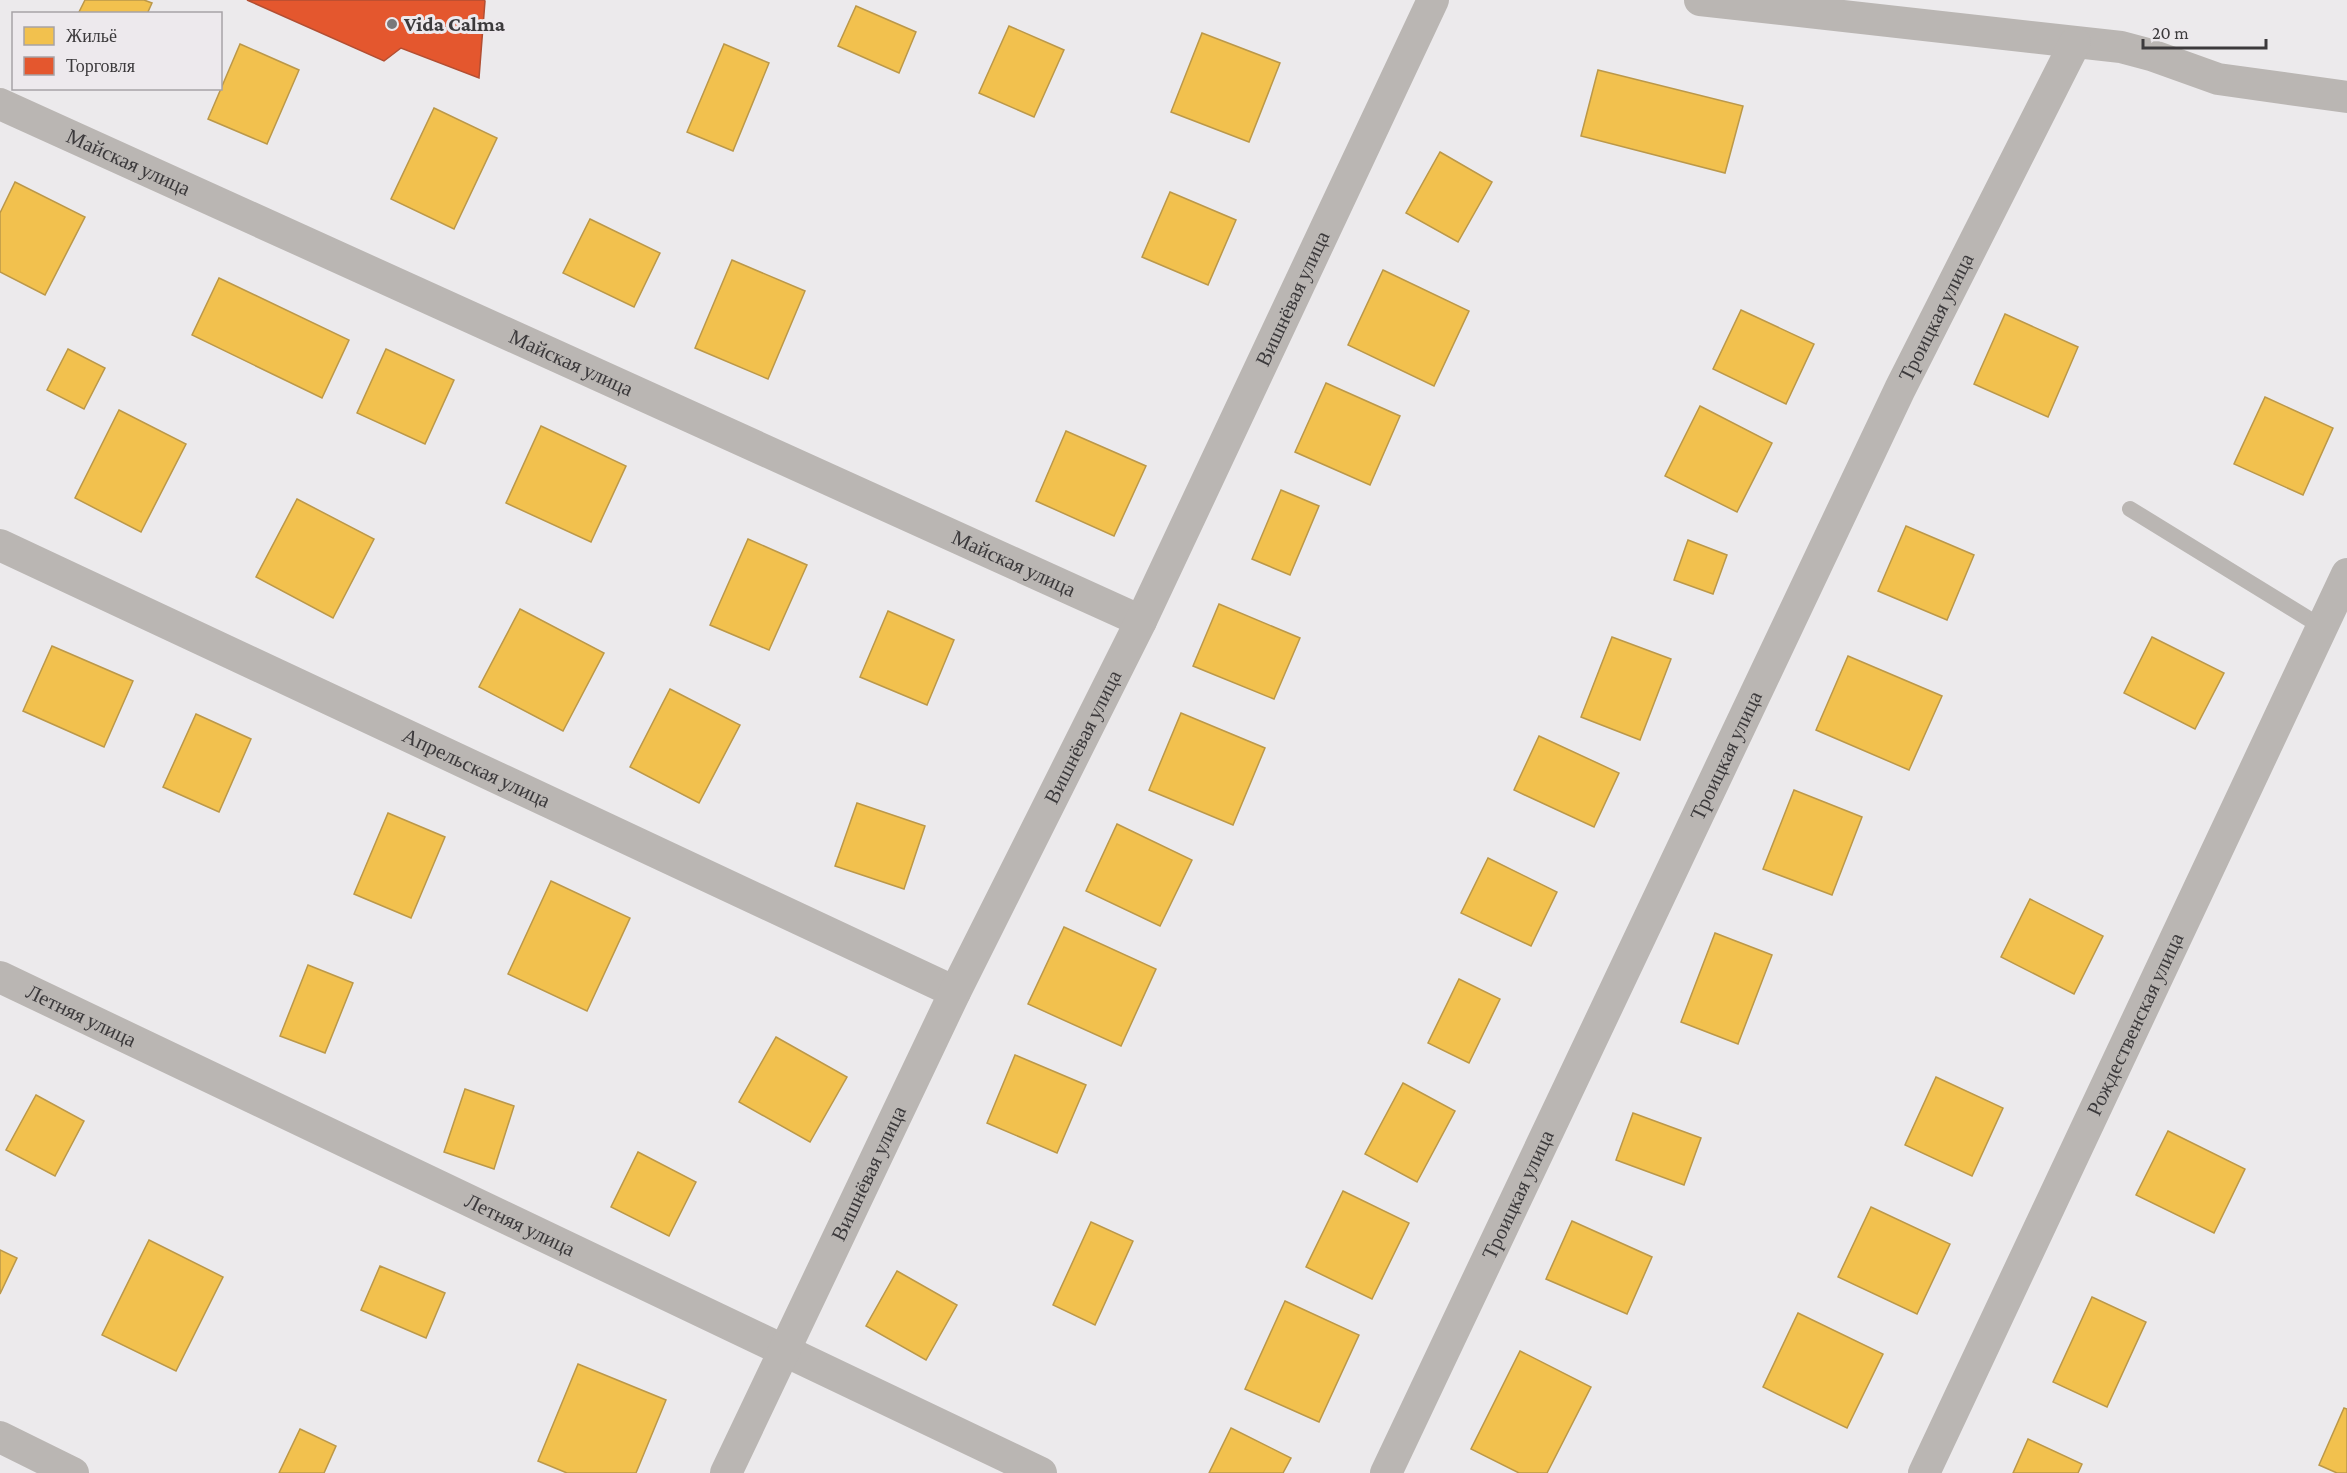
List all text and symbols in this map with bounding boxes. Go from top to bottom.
legend [12,12,222,90]
place label: Vida Calma [403,12,506,36]
scale bar [2143,12,2266,50]
marker: Vida Calma [385,17,399,31]
text: 20 m [2152,23,2189,43]
text: Жильё [66,26,117,46]
text: Торговля [66,56,135,76]
street label: Майская улица [63,124,195,201]
street label: Вишнёвая улица [1251,227,1335,370]
street label: Троицкая улица [1894,249,1979,385]
street label: Майская улица [505,324,637,401]
street label: Майская улица [948,525,1080,602]
street label: Вишнёвая улица [1039,666,1127,808]
street label: Троицкая улица [1685,686,1767,824]
street label: Апрельская улица [399,723,555,813]
street label: Рождественская улица [2082,928,2189,1119]
street label: Летняя улица [22,979,141,1052]
street label: Вишнёвая улица [826,1101,911,1245]
street label: Троицкая улица [1477,1126,1559,1263]
street label: Летняя улица [461,1188,579,1261]

